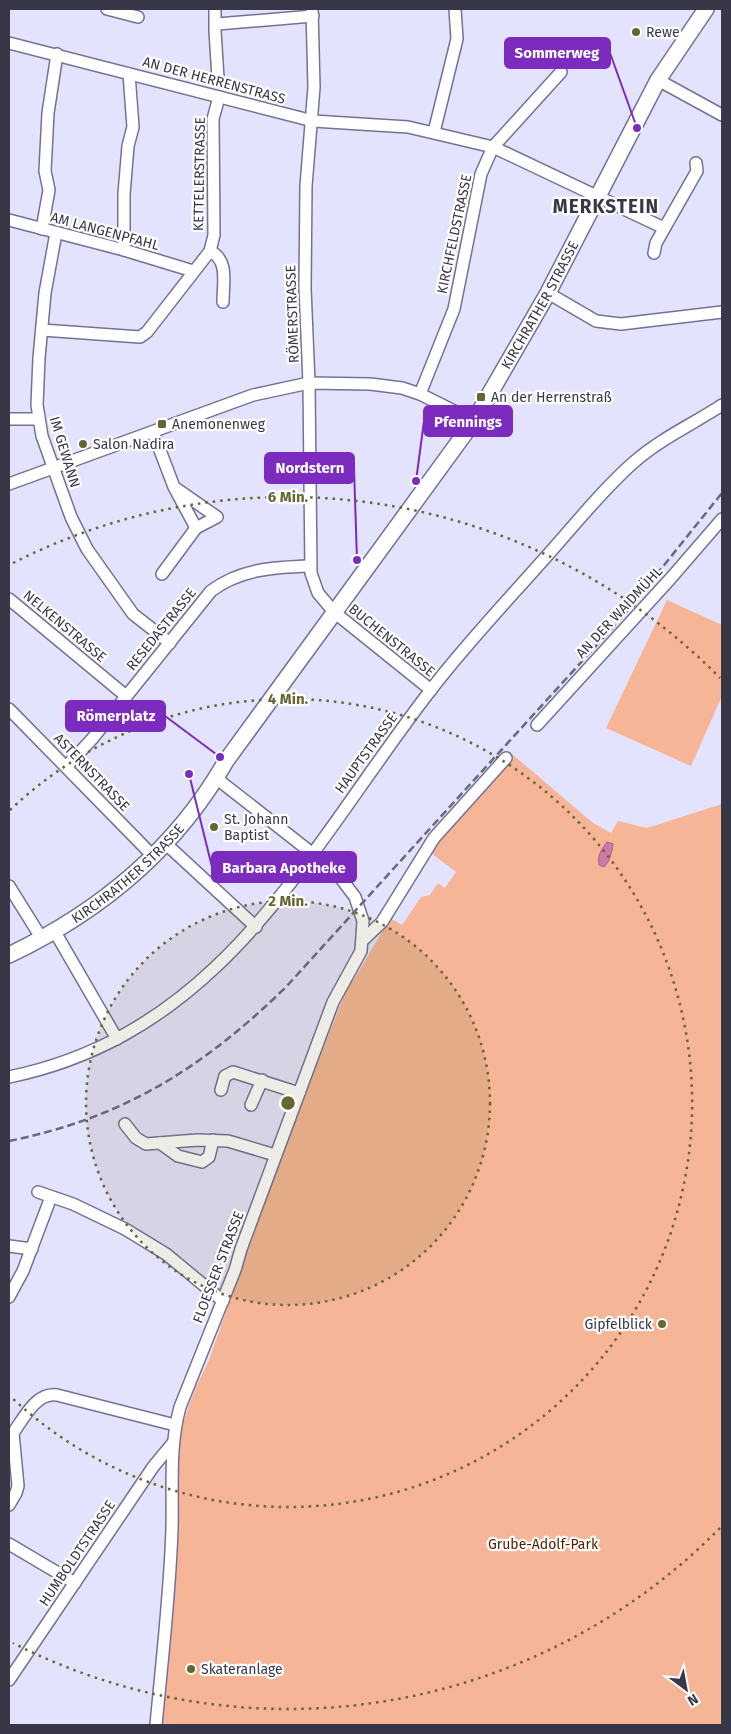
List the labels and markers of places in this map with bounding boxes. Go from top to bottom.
place label: Rewe [646,24,680,41]
marker: Rewe [630,26,642,38]
callout: Sommerweg [505,38,610,68]
place label: An der Herrenstraß [491,389,612,406]
marker: An der Herrenstraß [475,391,487,403]
callout: Pfennings [424,406,512,436]
place label: Anemonenweg [172,416,266,433]
marker: Anemonenweg [156,418,168,430]
place label: Salon Nadira [93,436,174,453]
marker: Salon Nadira [77,438,89,450]
callout: Nordstern [265,453,354,483]
callout: Römerplatz [66,701,165,731]
place label: St. Johann Baptist [224,811,288,844]
marker: St. Johann Baptist [208,821,220,833]
callout: Barbara Apotheke [212,852,356,882]
centre of rings [279,1094,297,1112]
place label: Gipfelblick [584,1316,653,1333]
marker: Gipfelblick [656,1318,668,1330]
place label: Skateranlage [201,1661,283,1678]
marker: Skateranlage [185,1663,197,1675]

